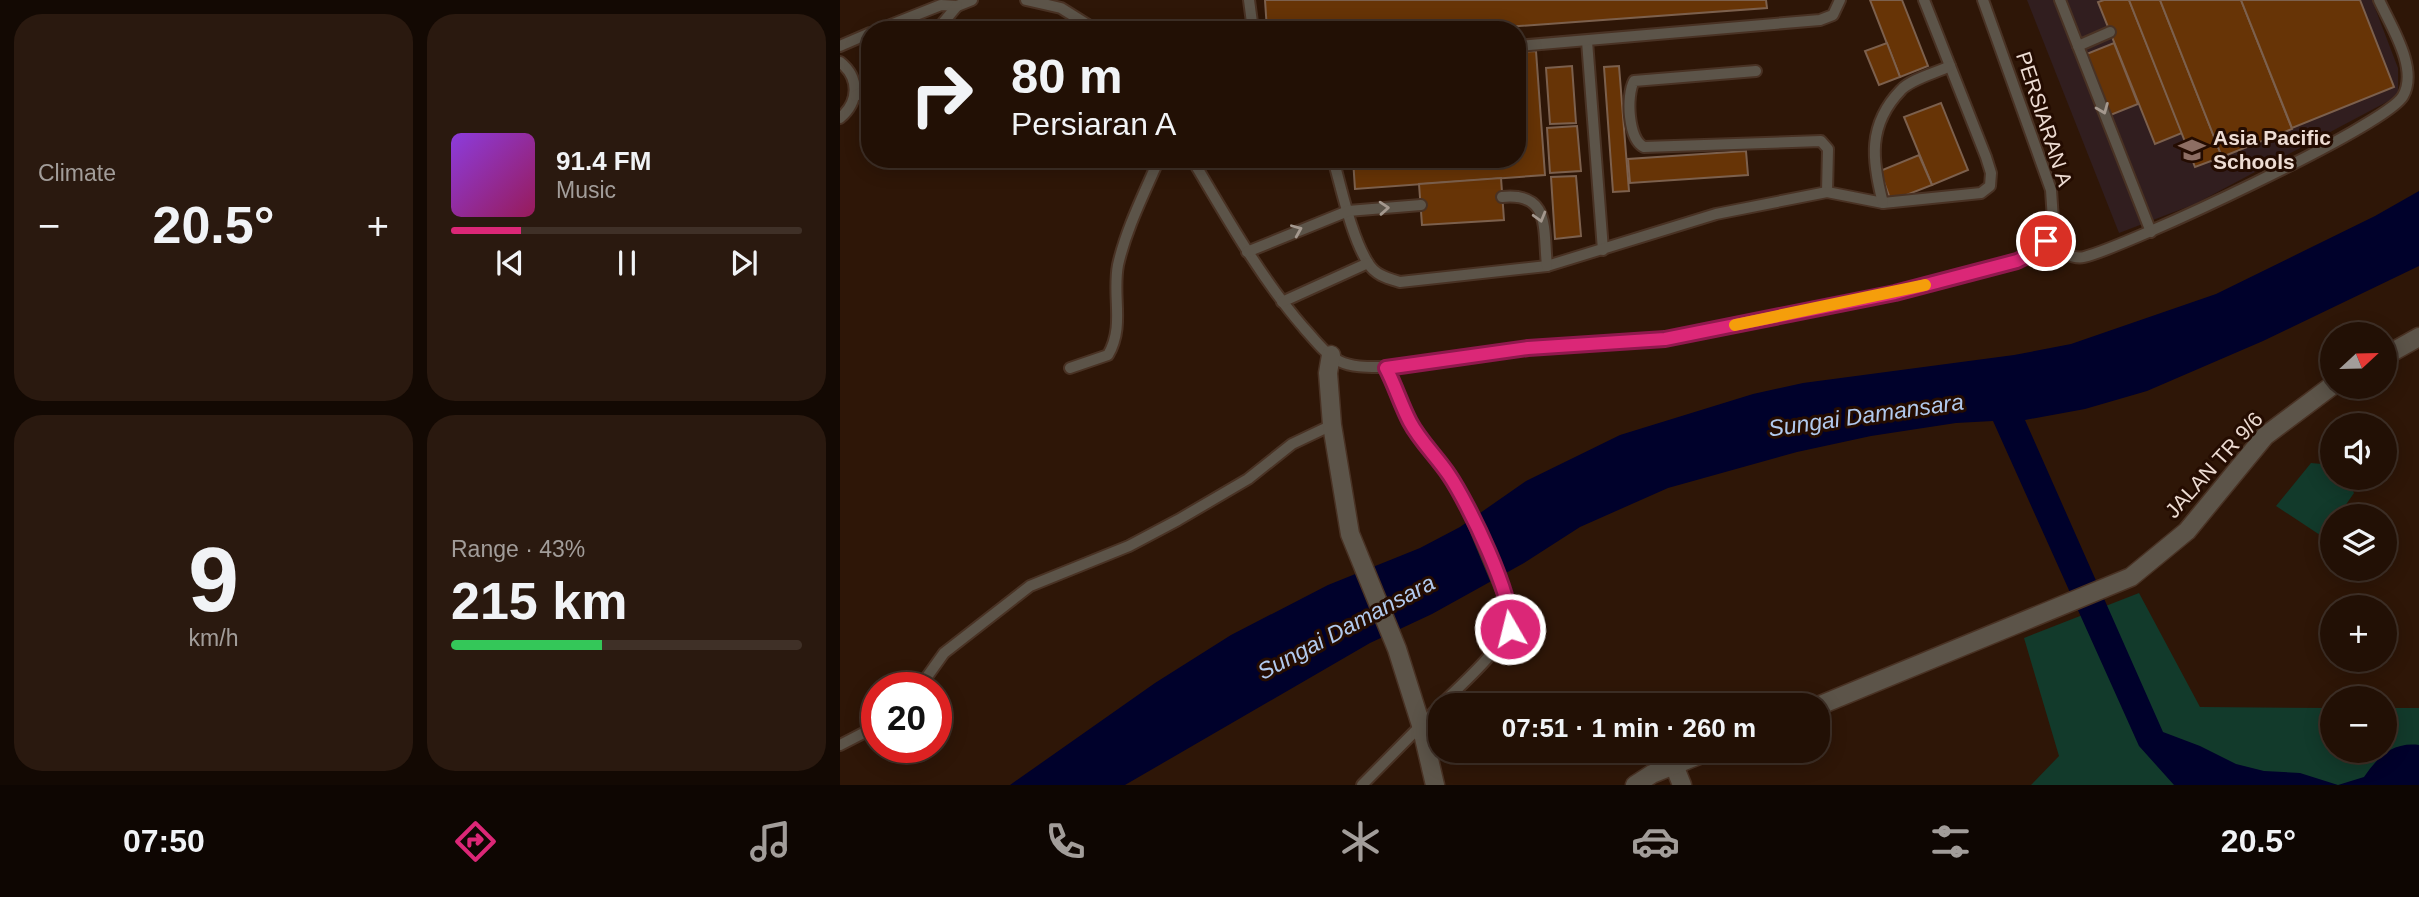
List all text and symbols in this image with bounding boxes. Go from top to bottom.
icon: right [896,49,987,140]
text: 80 m [1011,49,1123,103]
street label: PERSIARAN A [2012,49,2077,189]
one-way arrow [2095,103,2109,115]
text: Persiaran A [1011,106,1176,142]
place label: Asia Pacific Schools [2213,126,2331,173]
school or university icon: Asia Pacific Schools [2177,135,2207,165]
text: 91.4 FM [556,146,651,176]
text: Climate [38,160,116,186]
text: Music [556,177,616,203]
text: 20.5° [152,196,275,254]
one-way arrow [1379,201,1390,216]
text: − [38,205,60,247]
text: + [367,205,389,247]
one-way arrow [1531,210,1546,222]
pin [2016,211,2076,271]
icon: arrive [2027,222,2065,260]
one-way arrow [1290,225,1302,239]
icon: previous [491,244,529,282]
icon: pause [608,244,646,282]
icon: next [725,244,763,282]
north arrow [2320,322,2398,399]
map controls [2320,322,2397,763]
water label: Sungai Damansara [1767,388,1965,442]
street label: JALAN TR 9/6 [2160,407,2267,522]
button: sound [2320,413,2397,490]
button: layers [2320,504,2397,581]
text: 9 [188,529,239,630]
text: Range · 43% [451,536,585,562]
water label: Sungai Damansara [1253,569,1439,685]
text: 215 km [451,572,627,630]
position arrow [1473,592,1547,666]
button: + [2320,595,2397,672]
text: km/h [189,625,238,651]
speed limit sign: 20 [861,672,952,763]
button: − [2320,686,2397,763]
text: 07:51 · 1 min · 260 m [1502,713,1756,743]
icon: directions [451,817,500,866]
icon: music [746,817,795,866]
icon: phone [1041,817,1090,866]
icon: climate [1336,817,1385,866]
icon: car [1631,817,1680,866]
icon: filters [1926,817,1975,866]
text: 07:50 [123,823,205,859]
text: 20.5° [2221,823,2296,859]

